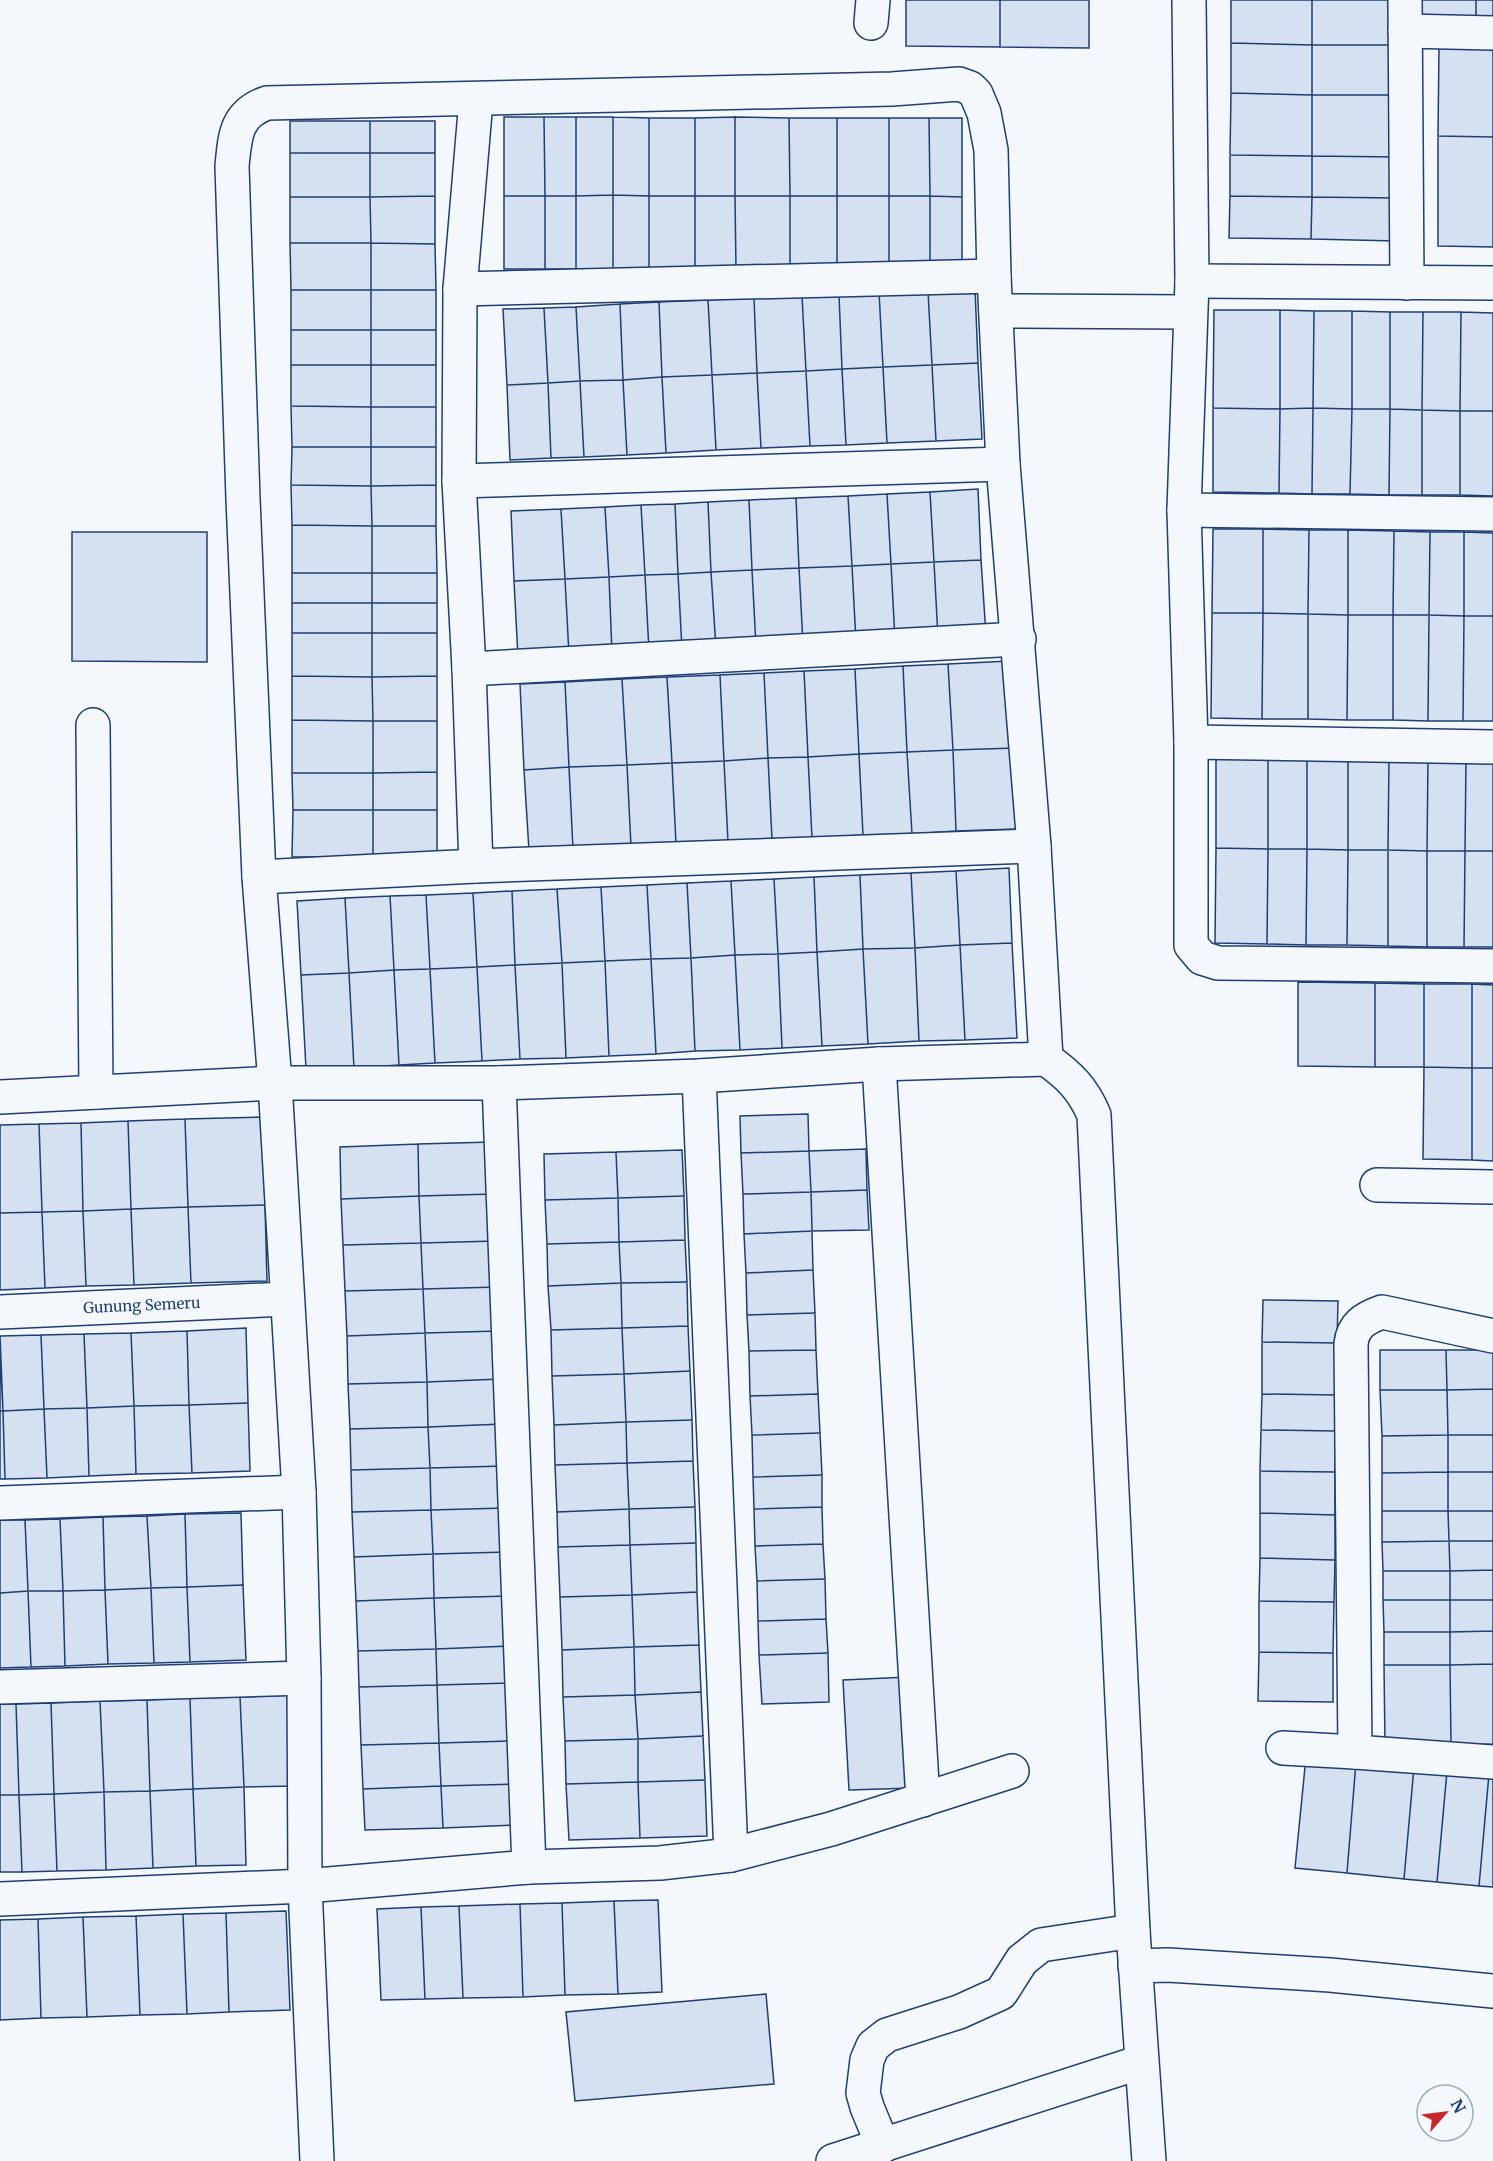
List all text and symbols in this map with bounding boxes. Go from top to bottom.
street label: Gunung Semeru [83,1293,201,1317]
north arrow [1415,2083,1475,2143]
text: N [1446,2096,1470,2117]

